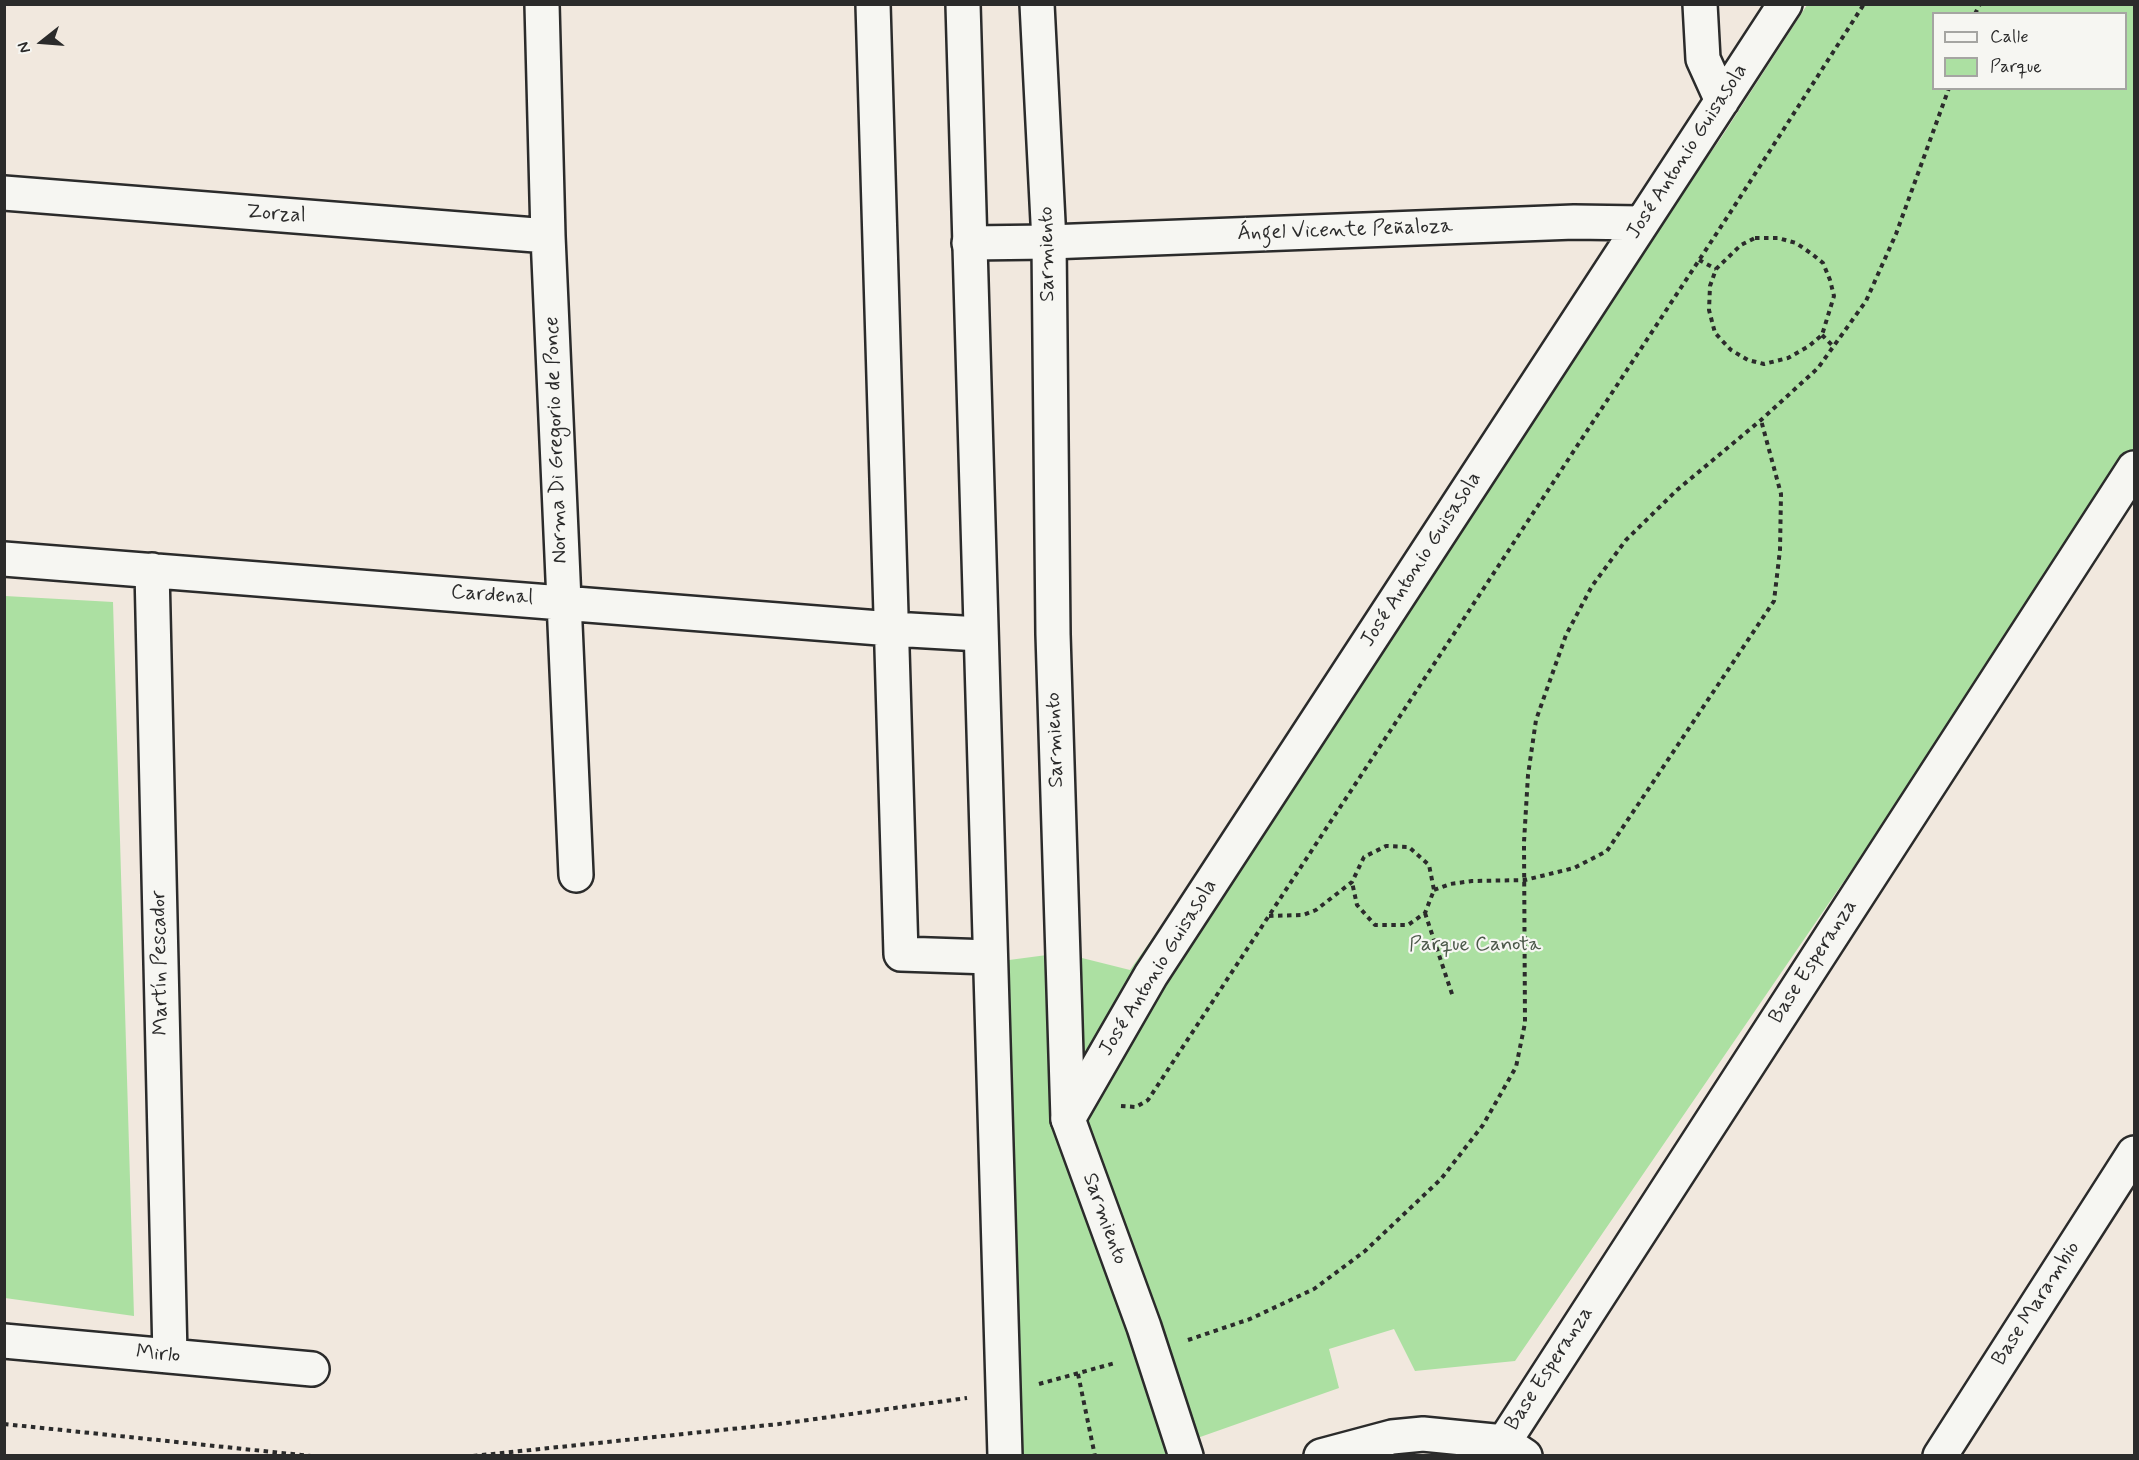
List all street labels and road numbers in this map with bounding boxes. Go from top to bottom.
street label: José Antonio Guisasola [1622,60,1754,244]
street label: Zorzal [245,200,307,230]
street label: Sarmiento [1035,206,1061,302]
street label: Ángel Vicente Peñaloza [1237,215,1453,247]
street label: Norma Di Gregorio de Ponce [540,316,574,564]
street label: José Antonio Guisasola [1356,468,1488,652]
street label: Cardenal [450,581,534,611]
street label: Sarmiento [1042,692,1070,788]
street label: José Antonio Guisasola [1094,875,1224,1061]
street label: Martín Pescador [147,890,175,1036]
street label: Base Esperanza [1764,895,1864,1029]
street label: Sarmiento [1076,1170,1132,1268]
street label: Base Marambio [1987,1237,2087,1371]
street label: Base Esperanza [1500,1302,1600,1436]
street label: Mirlo [135,1341,181,1369]

